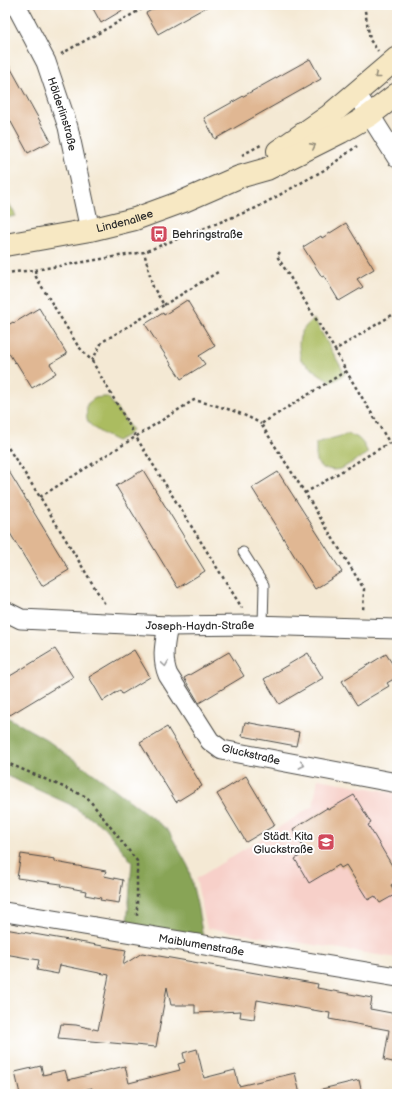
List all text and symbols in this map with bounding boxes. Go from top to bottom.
one-way arrow [374,71,381,78]
street label: Hölderlinstraße [45,76,79,152]
one-way arrow [309,143,316,151]
street label: Lindenallee [95,207,155,235]
bus stop icon: Behringstraße [149,224,169,244]
place label: Behringstraße [172,228,243,241]
street label: Joseph-Haydn-Straße [145,619,255,633]
one-way arrow [161,661,169,667]
street label: Gluckstraße [220,741,282,768]
one-way arrow [299,760,305,769]
place label: Städt. Kita Gluckstraße [253,830,313,856]
school or university icon: Städt. Kita Gluckstraße [316,832,336,852]
street label: Maiblumenstraße [158,932,245,959]

